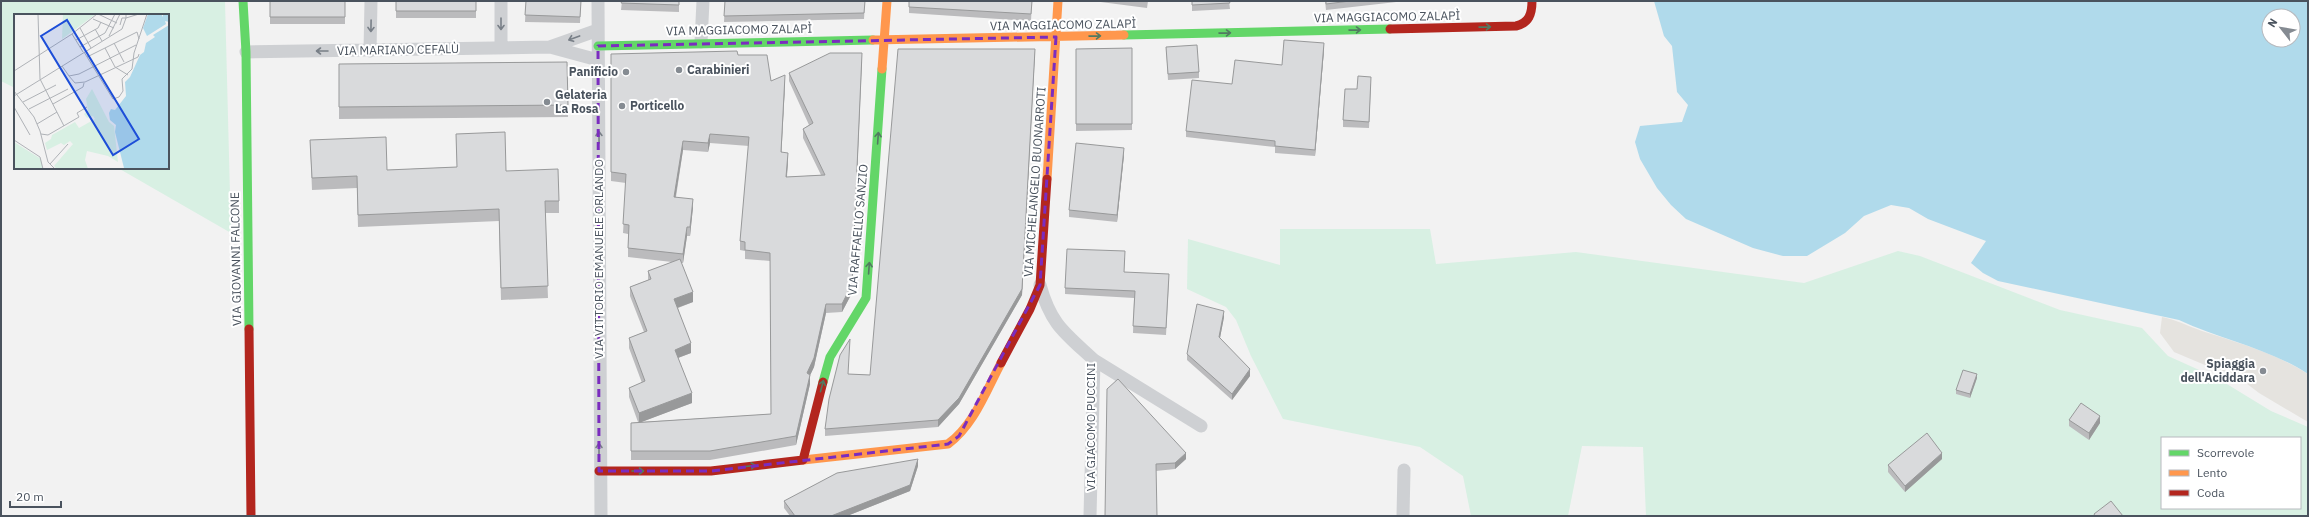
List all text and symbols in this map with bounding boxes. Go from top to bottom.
street label: VIA MAGGIACOMO ZALAPÌ [1314,8,1461,25]
north arrow [2261,8,2301,48]
inset map [14,14,169,169]
street label: VIA MAGGIACOMO ZALAPÌ [990,16,1137,33]
text: N [2264,16,2280,30]
one-way arrow [497,17,505,30]
one-way arrow [367,19,374,32]
street label: VIA MAGGIACOMO ZALAPÌ [666,21,813,38]
one-way arrow [1478,23,1491,31]
one-way arrow [1348,26,1361,34]
one-way arrow [1218,29,1231,37]
one-way arrow [1088,32,1101,40]
one-way arrow [568,35,580,43]
street label: VIA MARIANO CEFALÙ [337,41,459,58]
one-way arrow [316,47,329,55]
place label: Carabinieri [687,62,750,77]
place label: Panificio [569,64,618,79]
marker: Carabinieri [674,65,684,75]
marker: Panificio [621,67,631,77]
street label: VIA MICHELANGELO BUONARROTI [1020,86,1049,278]
place label: Gelateria La Rosa [555,87,607,116]
marker: Gelateria La Rosa [542,97,552,107]
place label: Porticello [630,98,684,113]
marker: Porticello [617,101,627,111]
one-way arrow [595,131,603,144]
one-way arrow [874,132,881,145]
street label: VIA VITTORIO EMANUELE ORLANDO [591,159,606,359]
street label: VIA RAFFAELLO SANZIO [844,164,871,296]
street label: VIA GIOVANNI FALCONE [227,192,244,326]
one-way arrow [865,262,872,275]
place label: Spiaggia dell'Aciddara [2180,356,2255,385]
street label: VIA GIACOMO PUCCINI [1083,363,1098,491]
marker: Spiaggia dell'Aciddara [2258,366,2268,376]
one-way arrow [819,380,826,393]
legend [2161,437,2301,509]
one-way arrow [595,443,603,456]
text: Scorrevole [2197,445,2255,460]
one-way arrow [743,463,756,470]
text: Lento [2197,465,2227,480]
one-way arrow [631,467,644,475]
scale bar [10,483,61,509]
text: Coda [2197,485,2225,500]
text: 20 m [16,489,44,504]

